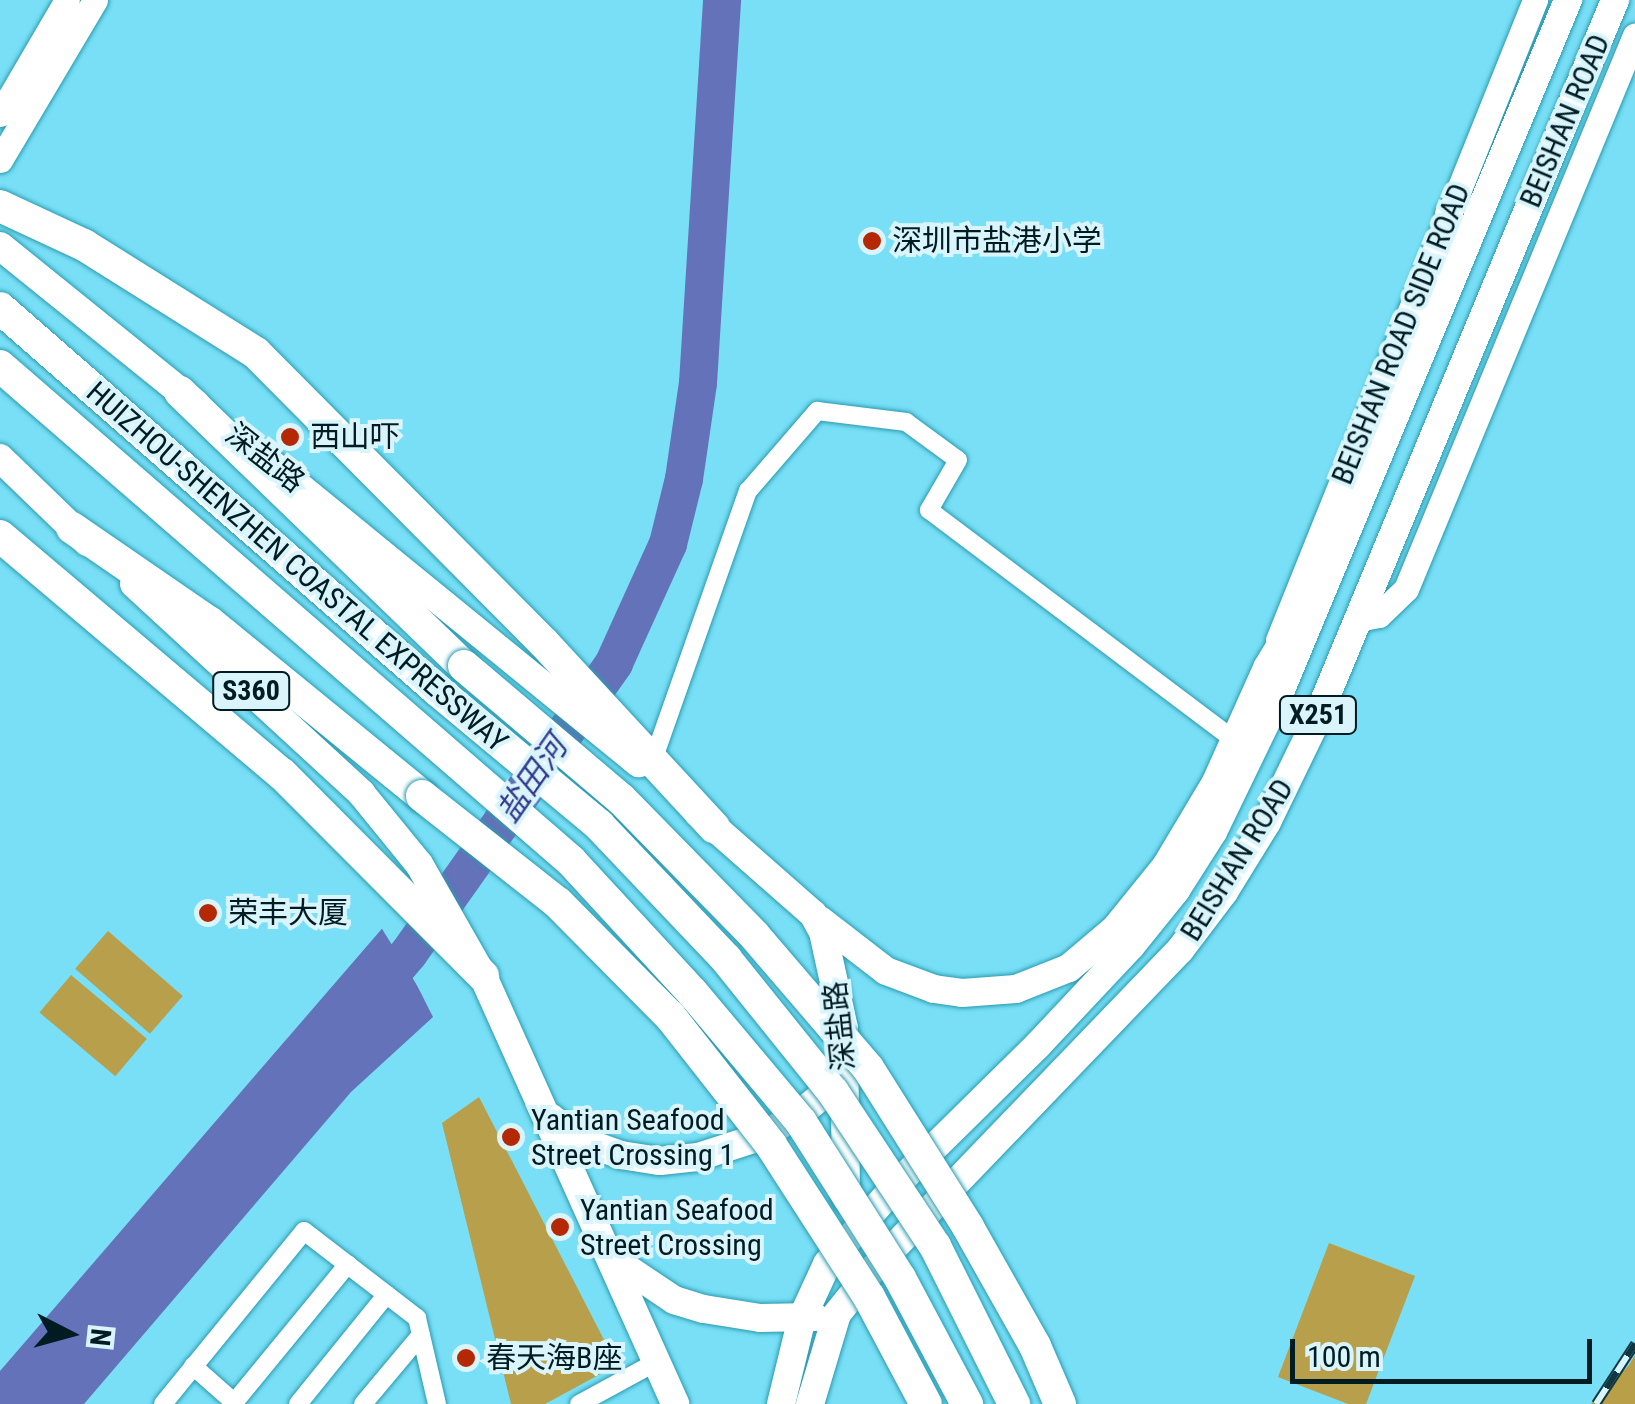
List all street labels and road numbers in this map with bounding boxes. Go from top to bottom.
street label: BEISHAN ROAD [1512,29,1618,213]
street label: BEISHAN ROAD SIDE ROAD [1324,178,1478,490]
street label: HUIZHOU-SHENZHEN COASTAL EXPRESSWAY [79,374,515,760]
street label: 深盐路 [218,416,312,500]
road number: S360 [211,668,291,714]
road number: X251 [1278,692,1358,738]
street label: BEISHAN ROAD [1173,772,1301,948]
street label: 深盐路 [817,979,863,1073]

